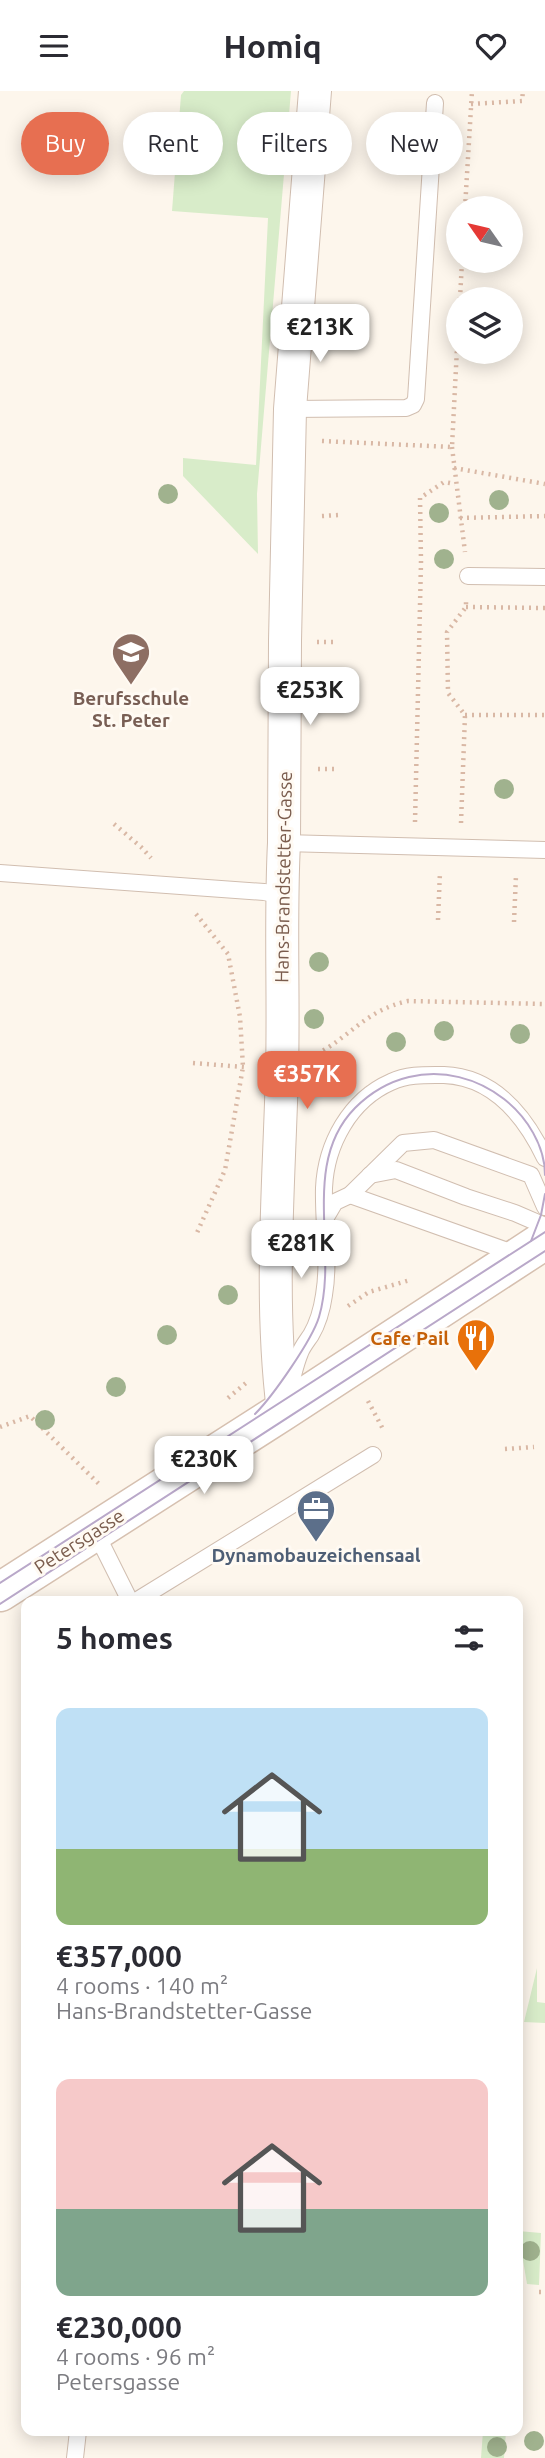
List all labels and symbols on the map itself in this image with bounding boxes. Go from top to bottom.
north arrow [446,196,523,273]
pin: €213K [271,305,369,364]
school or university icon: Berufsschule St. Peter [110,631,152,686]
pin: €253K [261,667,359,727]
place label: Berufsschule St. Peter [73,687,189,731]
street label: Hans-Brandstetter-Gasse [270,771,296,983]
pin: €357K [258,1051,356,1111]
pin: €281K [252,1221,350,1280]
restaurant icon: Cafe Pail [455,1317,497,1372]
place label: Cafe Pail [370,1327,449,1349]
pin: €230K [155,1437,253,1496]
office icon: Dynamobauzeichensaal [295,1488,337,1543]
street label: Petersgasse [30,1504,128,1578]
place label: Dynamobauzeichensaal [211,1544,421,1566]

